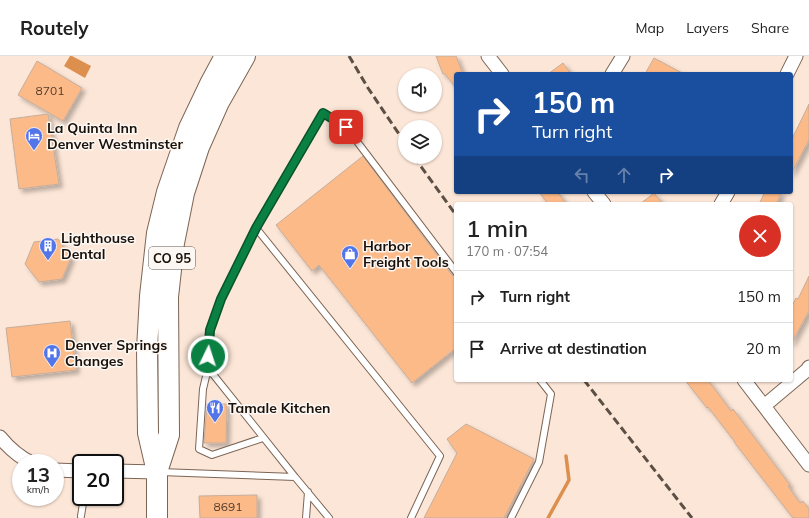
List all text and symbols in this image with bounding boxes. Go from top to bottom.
text: Routely [20,16,88,40]
text: Map [635,19,664,37]
text: Layers [686,19,729,37]
text: Share [751,19,789,37]
map controls [398,68,442,164]
button: sound [398,68,442,112]
house number: 8701 [36,83,64,98]
text: 150 m [532,85,615,120]
icon: right [466,88,518,140]
pin [329,110,363,144]
icon: arrive [335,116,357,138]
place label: La Quinta Inn Denver Westminster [47,119,183,153]
button: layers [398,120,442,164]
text: Turn right [532,120,612,143]
hotel icon: La Quinta Inn Denver Westminster [24,126,44,151]
icon: left [571,164,593,186]
icon: ahead [613,164,635,186]
icon: right [655,164,677,186]
text: 1 min [466,213,528,243]
button: close [739,215,781,257]
place label: Lighthouse Dental [61,229,135,263]
building icon: Lighthouse Dental [38,236,58,261]
place label: Harbor Freight Tools [363,237,449,271]
text: 170 m · 07:54 [466,243,548,259]
shop icon: Harbor Freight Tools [340,244,360,269]
road number: CO 95 [149,247,195,269]
icon: right [466,286,488,308]
text: Turn right [500,287,570,306]
text: 150 m [737,287,781,306]
position arrow [187,335,229,377]
place label: Denver Springs Changes [65,336,167,370]
icon: arrive [466,338,488,360]
text: Arrive at destination [500,339,647,358]
text: 20 m [746,339,781,358]
hospital icon: Denver Springs Changes [42,343,62,368]
restaurant icon: Tamale Kitchen [205,398,225,423]
place label: Tamale Kitchen [228,399,331,417]
speed limit sign: 20 [72,454,124,506]
text: 13 [26,462,50,487]
text: km/h [27,483,49,496]
house number: 8691 [214,499,242,514]

